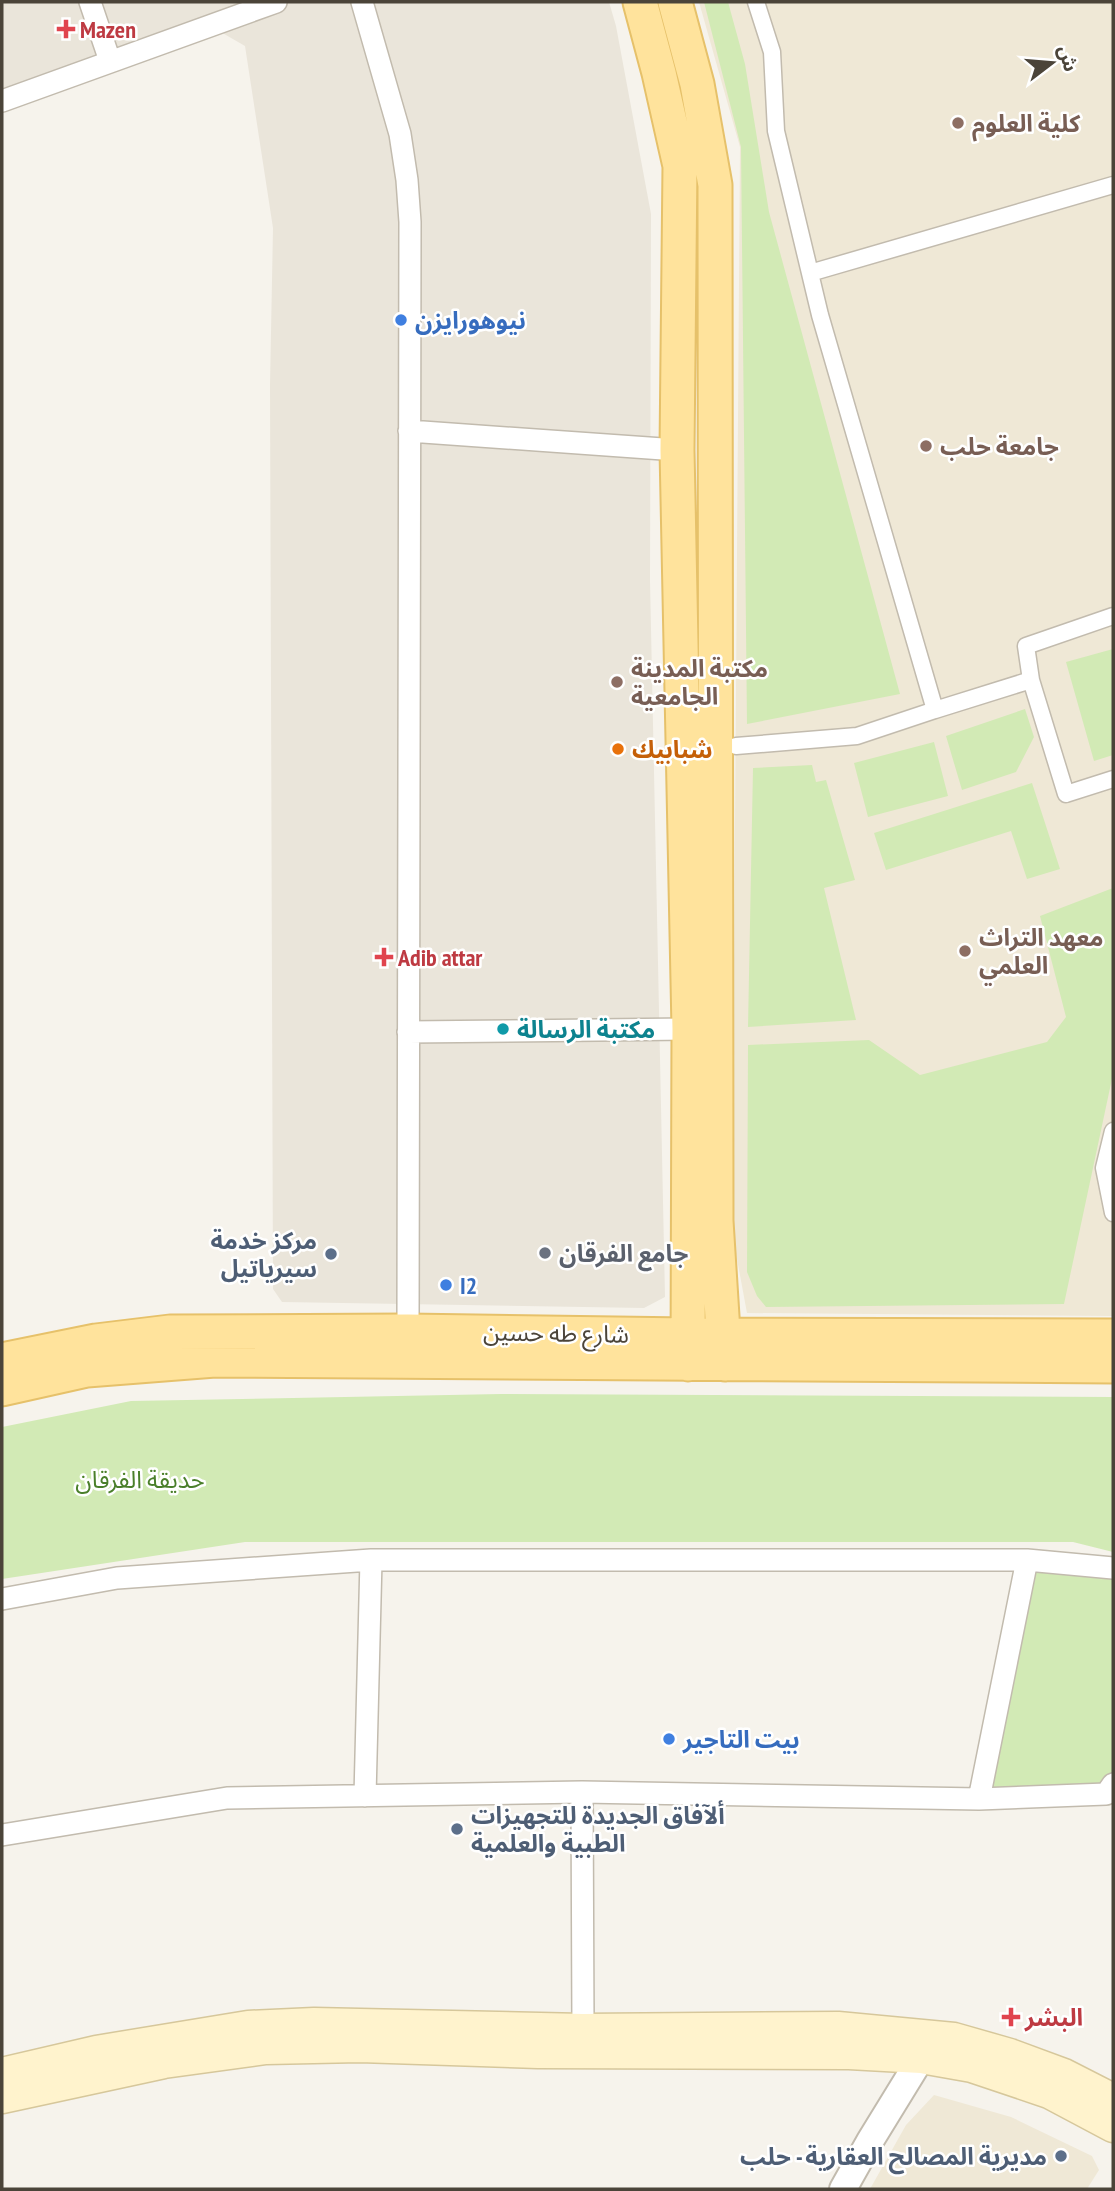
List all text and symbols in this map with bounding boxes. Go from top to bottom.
place label: Mazen [80,14,136,45]
marker: Mazen [58,21,74,37]
north arrow [1017,28,1087,98]
text: ش [1053,42,1083,74]
place label: كلية العلوم [972,108,1081,142]
marker: كلية العلوم [950,115,966,131]
place label: نيوهورايزن [415,305,526,336]
marker: نيوهورايزن [393,312,409,328]
place label: جامعة حلب [940,431,1059,462]
marker: جامعة حلب [918,438,934,454]
place label: مكتبة المدينة الجامعية [631,653,768,712]
marker: مكتبة المدينة الجامعية [609,674,625,690]
place label: شبابيك [632,734,712,765]
marker: شبابيك [610,741,626,757]
place label: معهد التراث العلمي [979,922,1103,985]
place label: Adib attar [397,942,483,973]
marker: معهد التراث العلمي [957,943,973,959]
marker: Adib attar [376,949,392,965]
place label: مكتبة الرسالة [517,1014,655,1045]
marker: مكتبة الرسالة [495,1021,511,1037]
place label: مركز خدمة سيرياتيل [210,1225,317,1284]
place label: جامع الفرقان [559,1238,688,1272]
marker: جامع الفرقان [537,1245,553,1261]
marker: مركز خدمة سيرياتيل [323,1246,339,1262]
place label: I2 [460,1270,477,1301]
marker: I2 [438,1277,454,1293]
street label: شارع طه حسين [483,1316,629,1352]
park label: حديقة الفرقان [75,1464,205,1495]
place label: بيت التاجير [682,1724,800,1755]
marker: بيت التاجير [661,1731,677,1747]
place label: ألآفاق الجديدة للتجهيزات الطبية والعلمية [471,1800,725,1859]
marker: ألآفاق الجديدة للتجهيزات الطبية والعلمية [449,1821,465,1837]
place label: البشر [1024,2002,1083,2033]
marker: البشر [1003,2009,1019,2025]
place label: مديرية المصالح العقارية - حلب [740,2141,1047,2175]
marker: مديرية المصالح العقارية - حلب [1053,2148,1069,2164]

